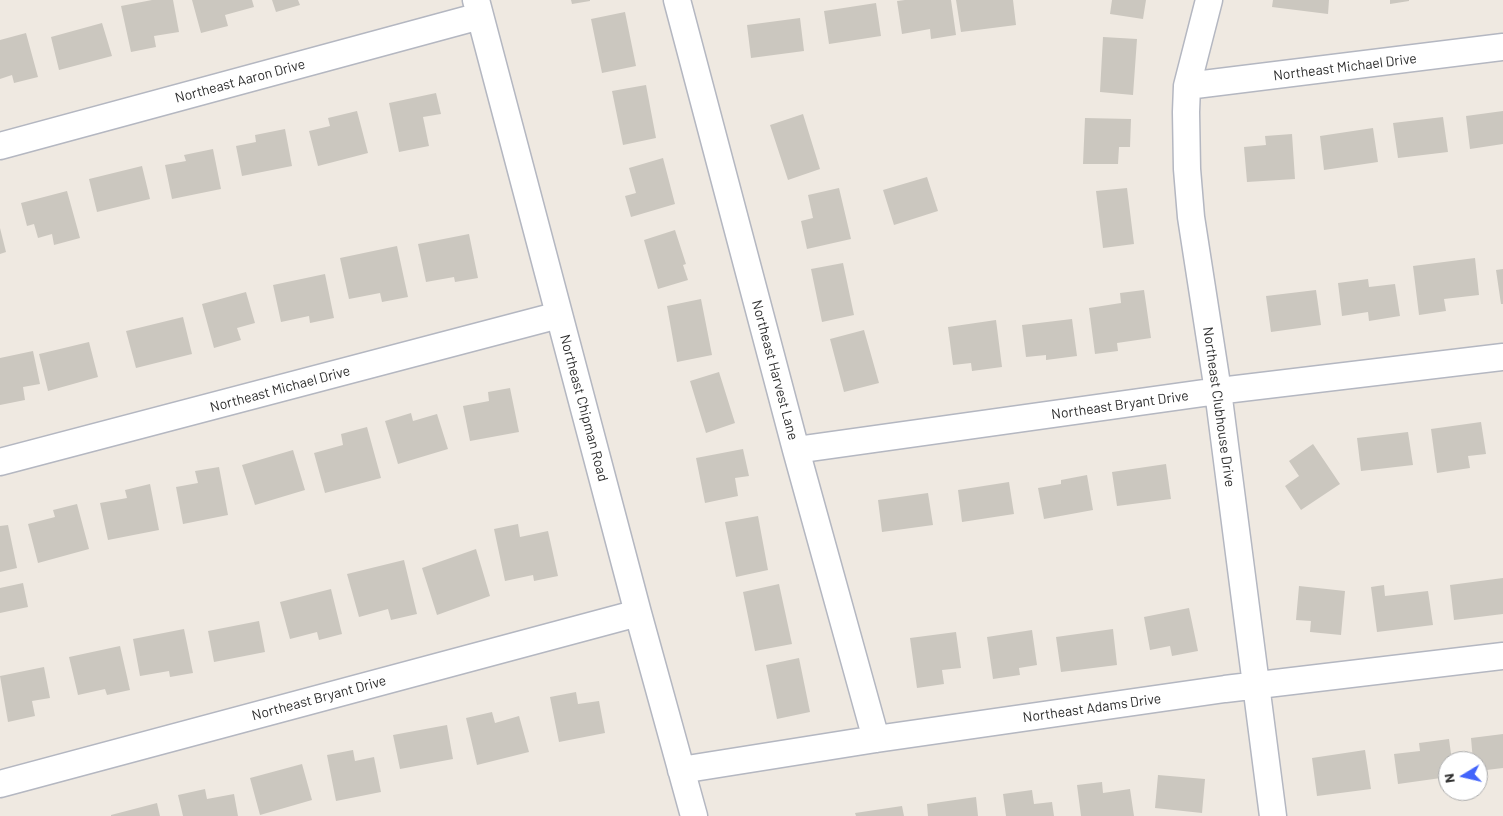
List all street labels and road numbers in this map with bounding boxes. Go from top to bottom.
street label: Northeast Michael Drive [1272,50,1418,84]
street label: Northeast Aaron Drive [173,56,307,106]
street label: Northeast Harvest Lane [748,298,802,442]
street label: Northeast Clubhouse Drive [1199,326,1239,488]
street label: Northeast Chipman Road [556,333,612,483]
street label: Northeast Michael Drive [208,362,352,416]
street label: Northeast Bryant Drive [1050,387,1190,423]
street label: Northeast Bryant Drive [250,672,388,724]
street label: Northeast Adams Drive [1022,690,1162,726]

